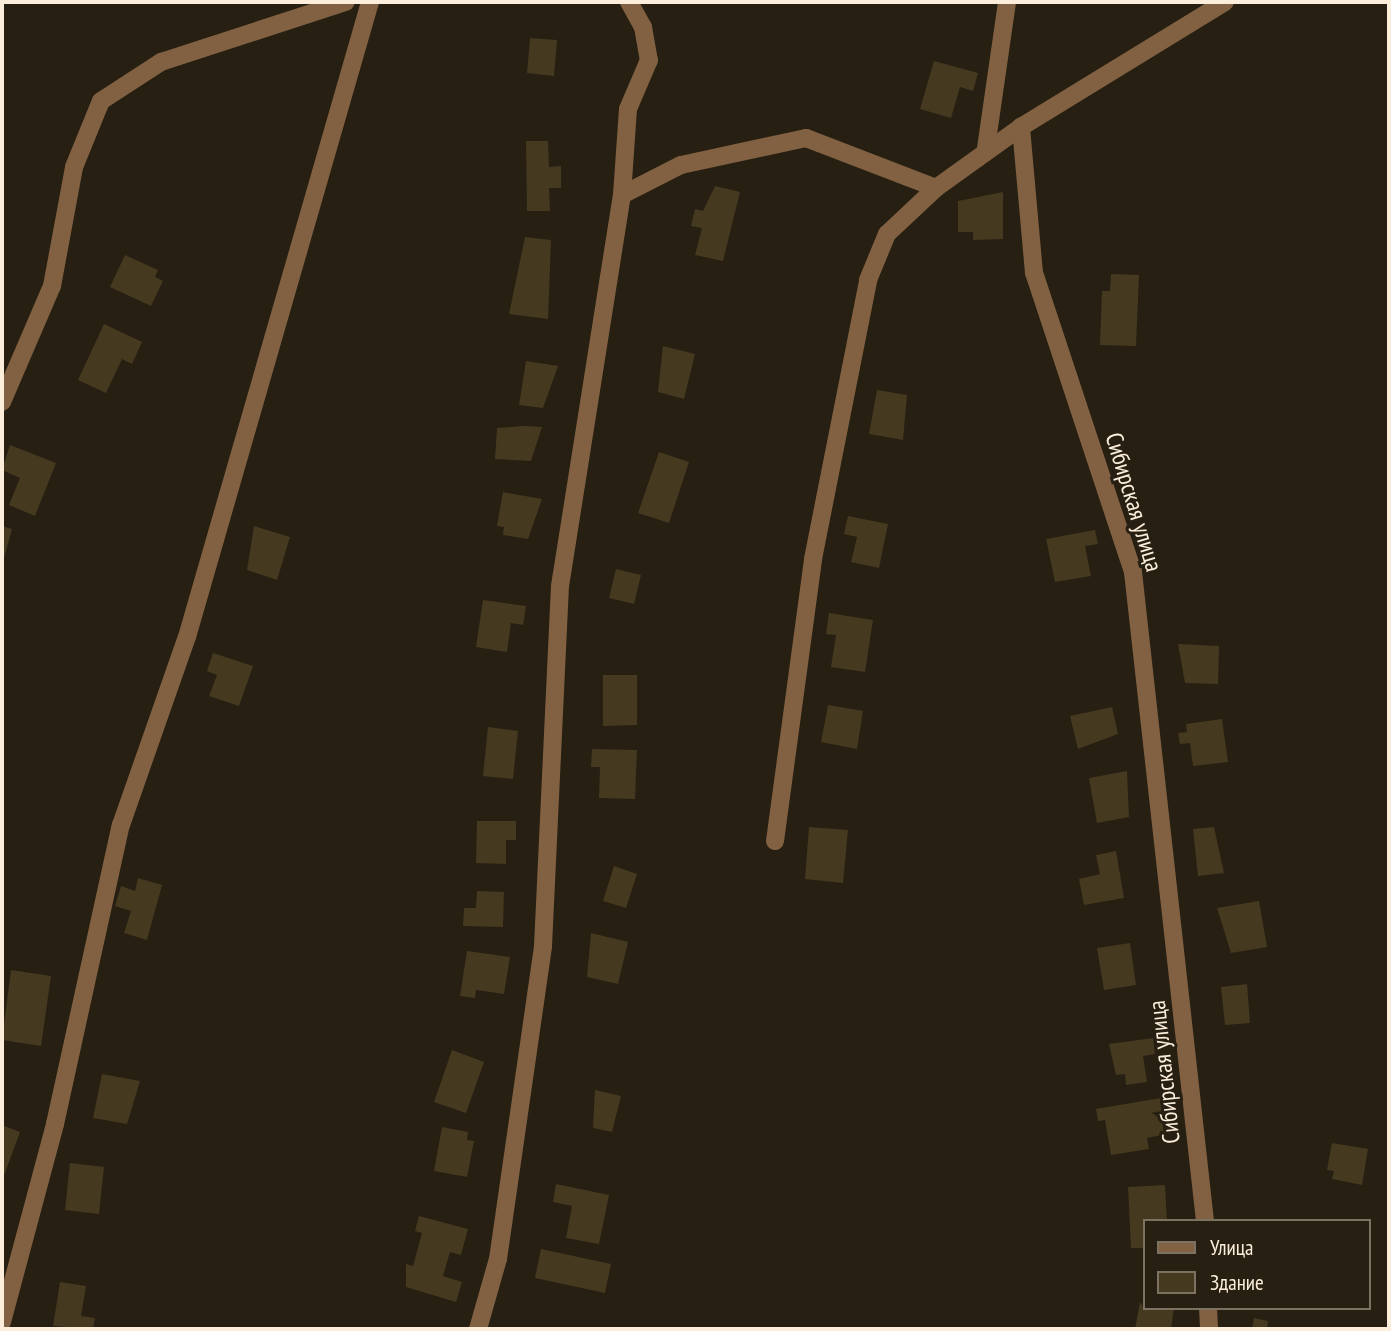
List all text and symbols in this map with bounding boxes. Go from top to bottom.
street label: Сибирская улица [1099,429,1169,575]
street label: Сибирская улица [1142,999,1186,1145]
legend [1142,1219,1370,1310]
text: Улица [1210,1234,1253,1261]
text: Здание [1210,1269,1264,1296]

